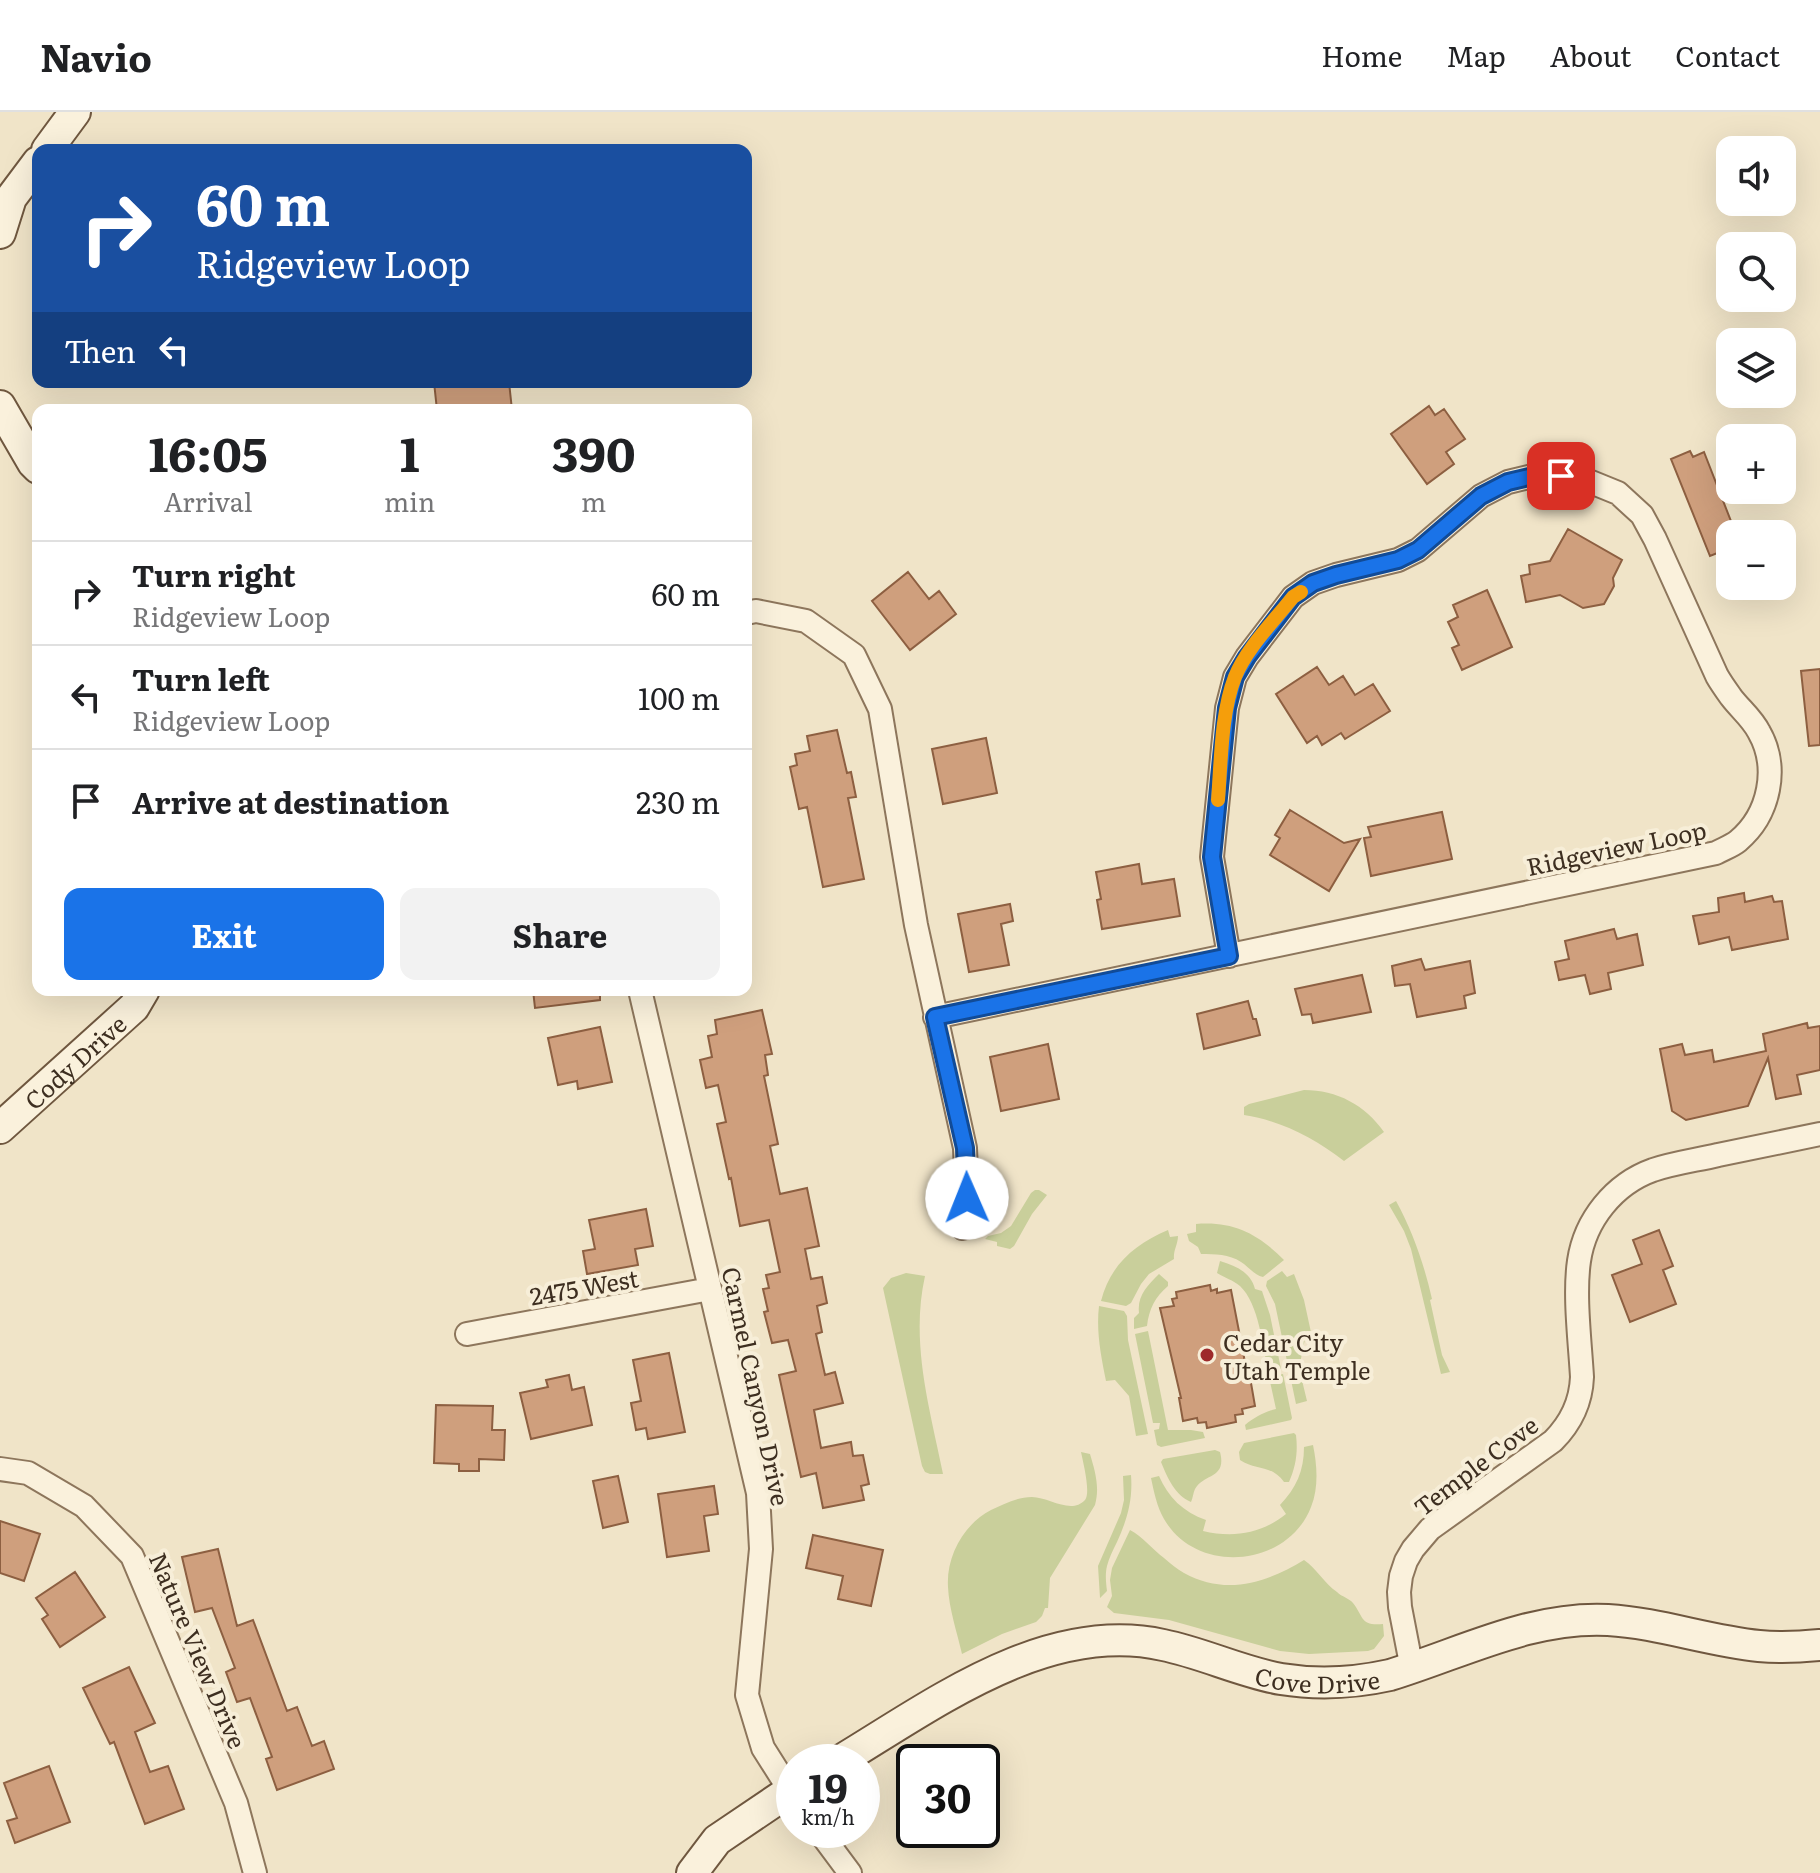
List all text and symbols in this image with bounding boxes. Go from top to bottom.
text: Navio [40,27,152,84]
text: Home [1321,34,1402,76]
text: Map [1446,34,1506,76]
text: About [1550,34,1631,76]
text: Contact [1675,34,1780,76]
map controls [1716,136,1796,600]
button: sound [1716,136,1796,216]
text: 60 m [196,160,330,243]
icon: right [64,176,168,280]
button: search [1716,232,1796,312]
text: Ridgeview Loop [196,236,470,289]
text: Then [64,328,136,372]
icon: left [152,328,196,372]
button: layers [1716,328,1796,408]
text: 16:05 [148,416,268,487]
text: 1 [400,416,420,487]
text: 390 [552,416,636,487]
button: + [1716,424,1796,504]
pin [1527,442,1595,510]
icon: arrive [1539,454,1583,498]
text: Arrival [164,481,252,520]
text: min [384,481,435,520]
text: m [581,481,606,520]
button: − [1716,520,1796,600]
text: Turn right [132,552,296,596]
icon: right [64,571,108,615]
text: 60 m [651,571,720,615]
text: Ridgeview Loop [132,596,330,635]
text: Turn left [132,656,270,700]
icon: left [64,675,108,719]
text: 100 m [638,675,720,719]
text: Ridgeview Loop [132,700,330,739]
icon: arrive [64,779,108,823]
text: Arrive at destination [132,779,449,823]
text: 230 m [636,779,720,823]
street label: Ridgeview Loop [1523,811,1709,883]
button: Exit [64,888,384,980]
button: Share [400,888,720,980]
street label: Cody Drive [16,1006,133,1116]
position arrow [925,1156,1009,1240]
street label: 2475 West [527,1259,641,1313]
street label: Carmel Canyon Drive [715,1263,799,1509]
place label: Cedar City Utah Temple [1223,1324,1371,1387]
marker: Cedar City Utah Temple [1198,1346,1216,1364]
street label: Temple Cove [1406,1407,1544,1523]
street label: Nature View Drive [142,1546,256,1754]
street label: Cove Drive [1252,1656,1382,1700]
speed limit sign: 30 [896,1744,1000,1848]
text: 19 [808,1756,848,1815]
text: km/h [801,1801,855,1831]

